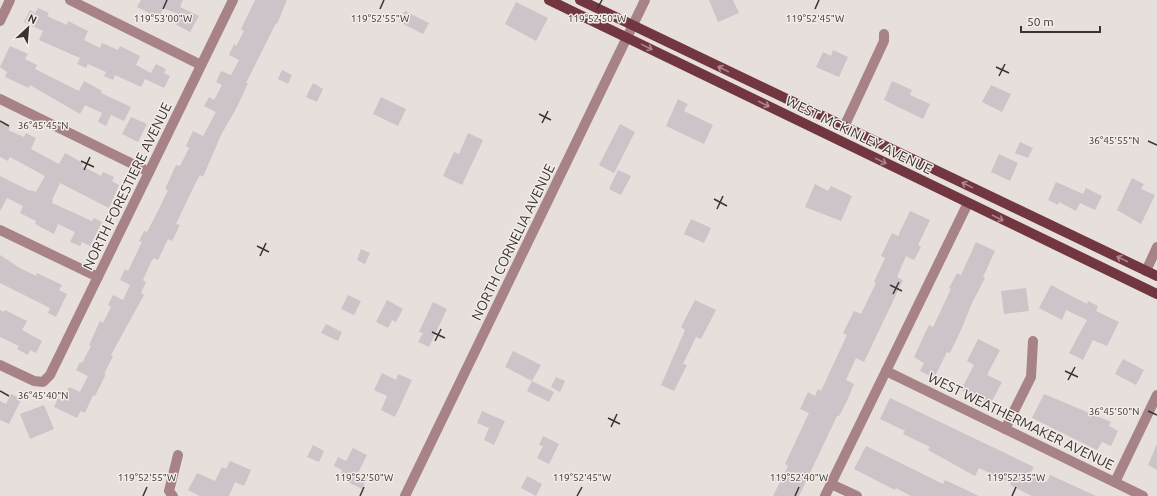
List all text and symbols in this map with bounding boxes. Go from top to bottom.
north arrow [8,8,48,48]
scale bar [1021,8,1100,34]
text: N [26,12,39,26]
text: 119°53'00"W [134,13,192,24]
text: 119°52'55"W [351,13,409,24]
text: 119°52'50"W [568,13,626,24]
text: 119°52'45"W [786,13,844,24]
text: 50 m [1027,15,1054,28]
one-way arrow [640,44,652,51]
one-way arrow [717,65,729,72]
street label: WEST MCKINLEY AVENUE [783,93,935,177]
street label: NORTH FORESTIERE AVENUE [79,100,175,272]
one-way arrow [757,101,769,108]
text: 36°45'45"N [18,120,68,131]
text: 36°45'55"N [1089,135,1139,146]
one-way arrow [874,158,886,165]
street label: NORTH CORNELIA AVENUE [468,161,558,323]
one-way arrow [961,181,973,188]
one-way arrow [991,215,1003,222]
one-way arrow [1116,255,1128,262]
street label: WEST WEATHERMAKER AVENUE [926,369,1117,473]
text: 36°45'40"N [18,390,68,401]
text: 36°45'50"N [1089,406,1139,417]
text: 119°52'55"W [118,472,176,483]
text: 119°52'50"W [335,472,393,483]
text: 119°52'45"W [553,472,611,483]
text: 119°52'40"W [770,472,828,483]
text: 119°52'35"W [987,472,1045,483]

